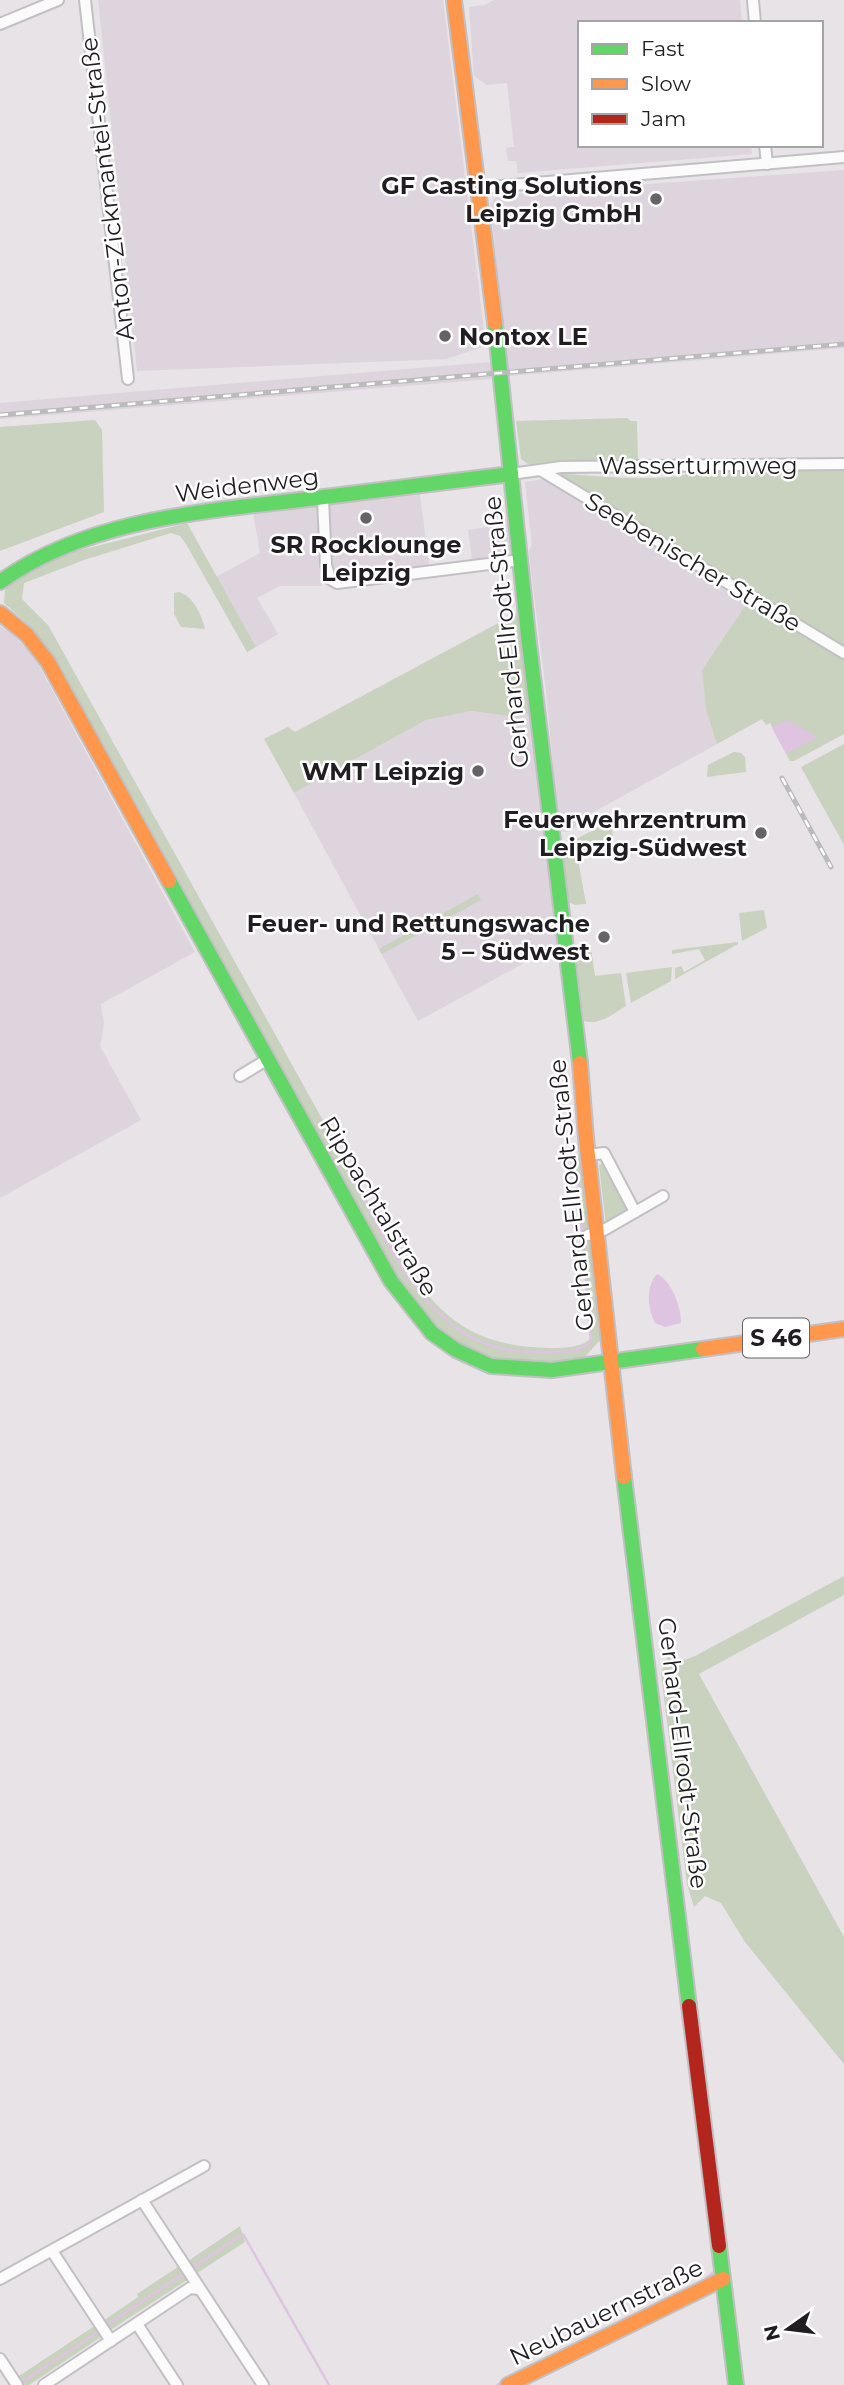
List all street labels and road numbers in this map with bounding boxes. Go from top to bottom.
street label: Anton-Zickmantel-Straße [74,36,140,342]
street label: Wasserturmweg [598,451,798,480]
street label: Weidenweg [173,462,321,508]
street label: Seebenischer Straße [580,486,806,638]
street label: Gerhard-Ellrodt-Straße [477,495,535,769]
street label: Gerhard-Ellrodt-Straße [542,1058,600,1332]
street label: Rippachtalstraße [314,1111,444,1301]
road number: S 46 [743,1318,809,1358]
street label: Gerhard-Ellrodt-Straße [652,1616,714,1890]
street label: Neubauernstraße [505,2253,707,2371]

